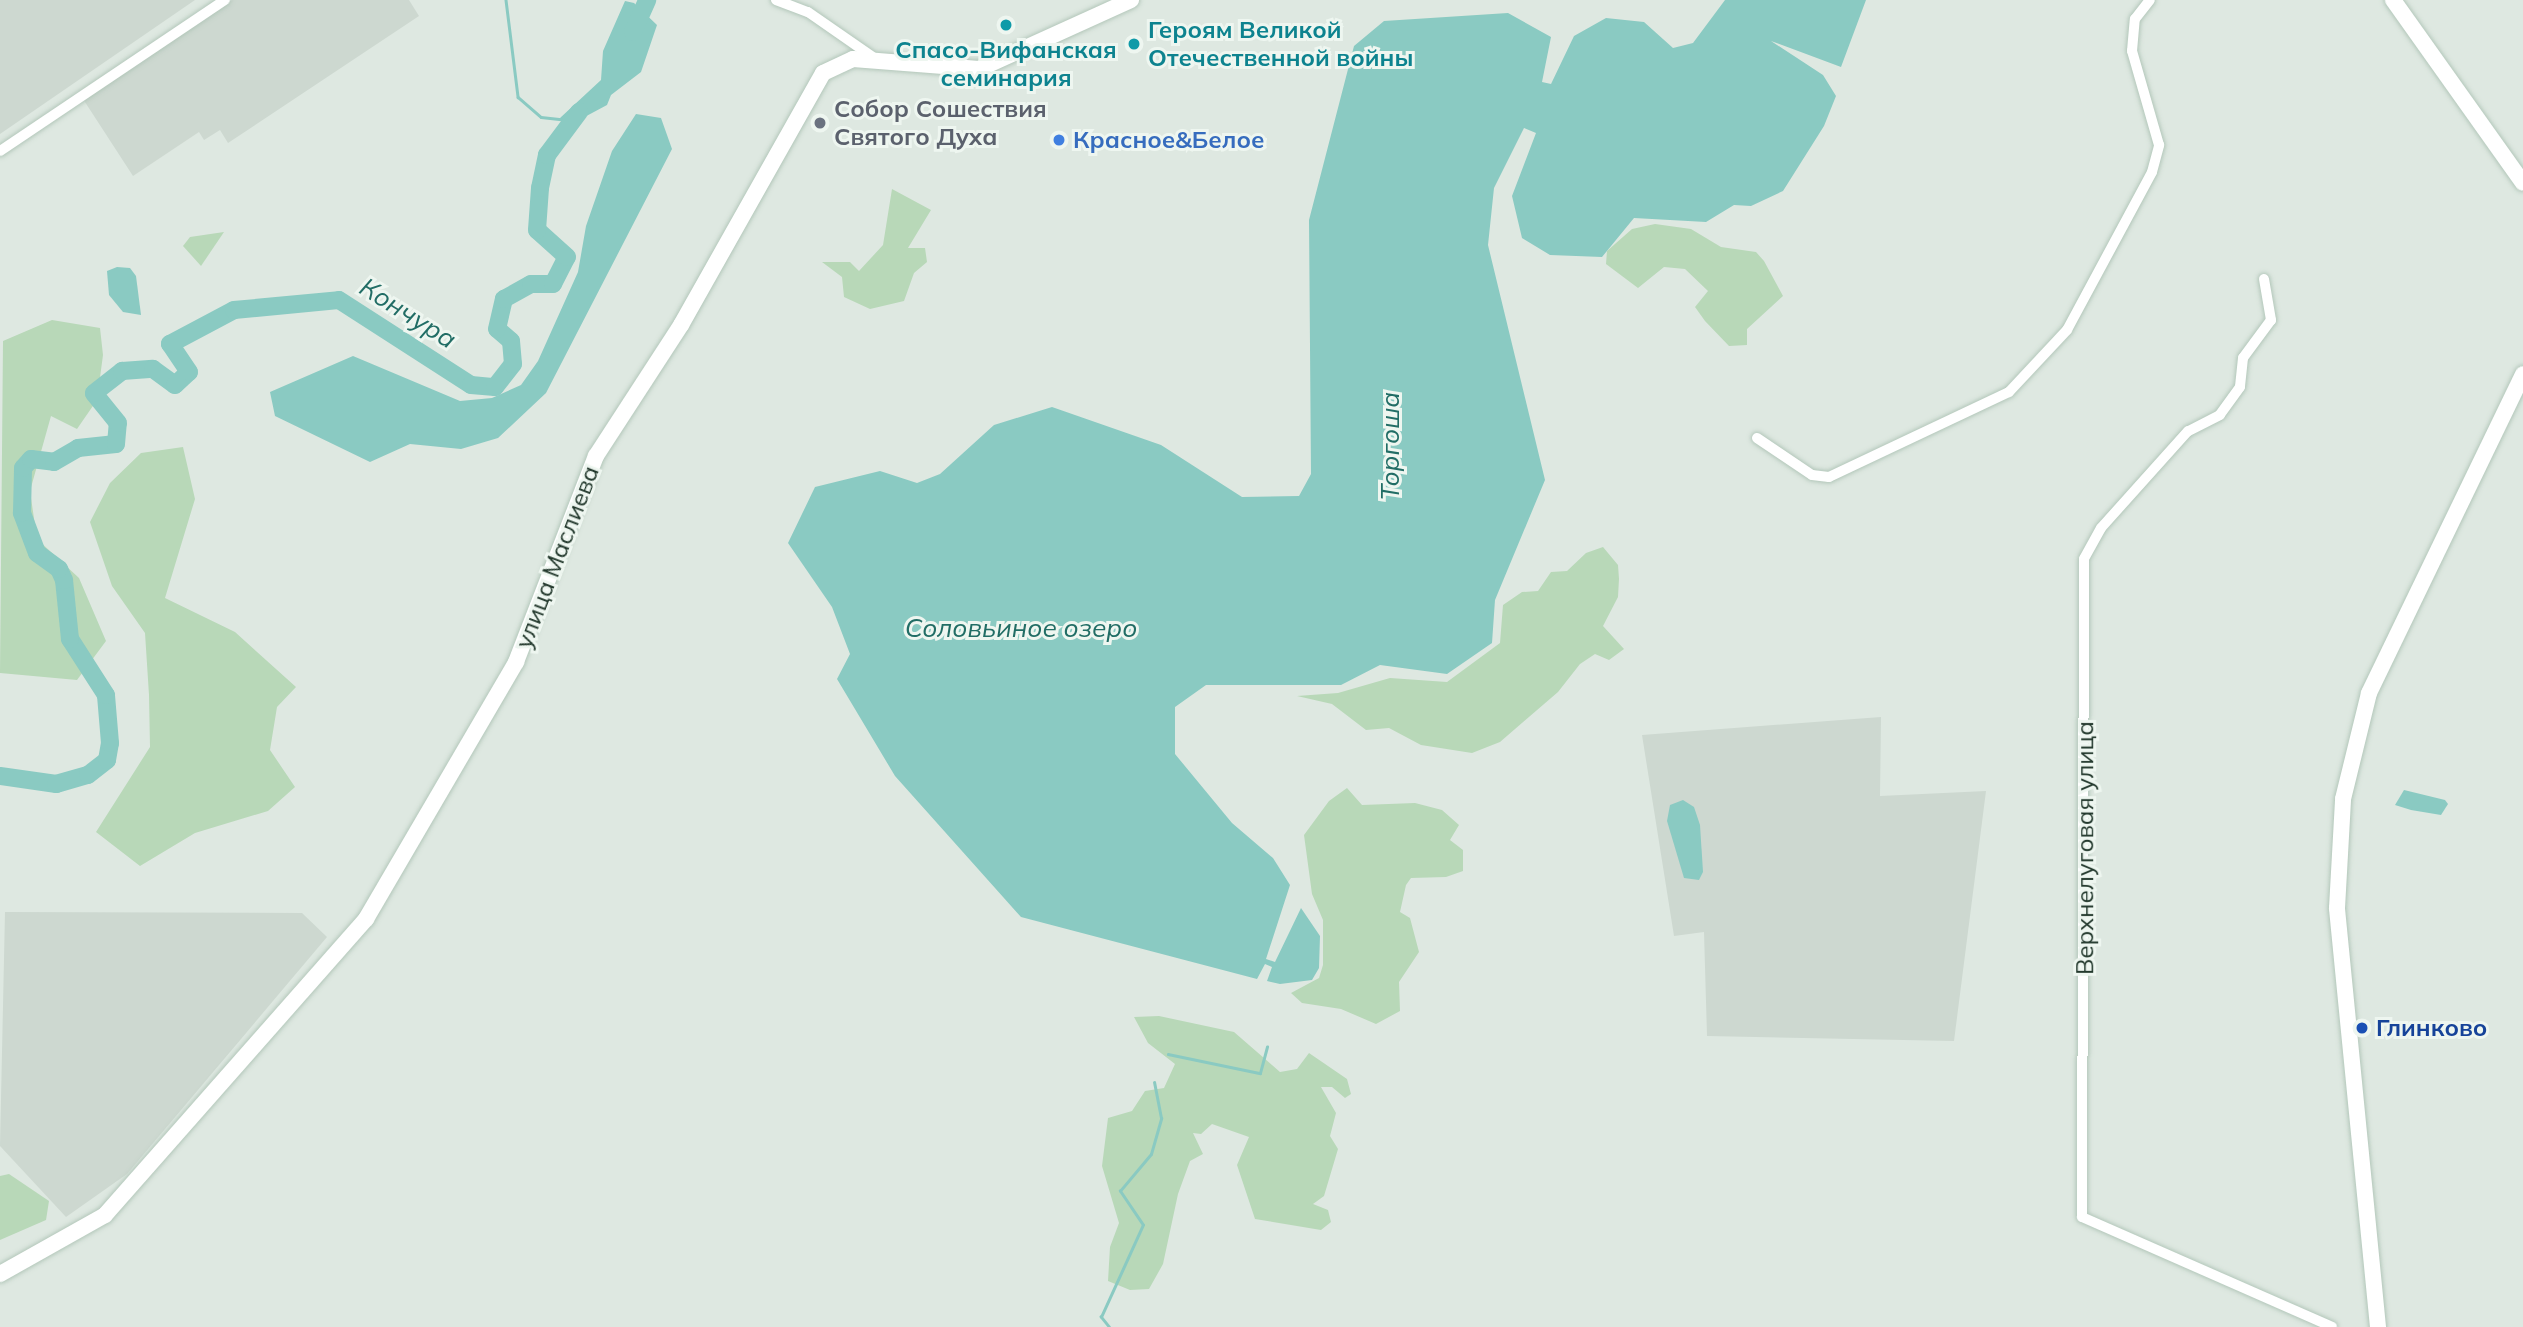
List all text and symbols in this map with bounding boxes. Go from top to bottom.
place label: Героям Великой Отечественной войны [1148,16,1413,72]
marker: Спасо-Вифанская семинария [998,17,1014,33]
place label: Спасо-Вифанская семинария [895,36,1117,92]
marker: Героям Великой Отечественной войны [1126,36,1142,52]
place label: Собор Сошествия Святого Духа [834,95,1047,151]
marker: Собор Сошествия Святого Духа [812,115,828,131]
place label: Красное&Белое [1073,126,1264,154]
marker: Красное&Белое [1051,132,1067,148]
water label: Кончура [354,271,462,355]
water label: Торгоша [1374,392,1406,500]
street label: улица Маслиева [509,462,605,652]
water label: Соловьиное озеро [905,612,1137,644]
street label: Верхнелуговая улица [2071,721,2099,975]
place label: Глинково [2376,1014,2487,1042]
marker: Глинково [2354,1020,2370,1036]

